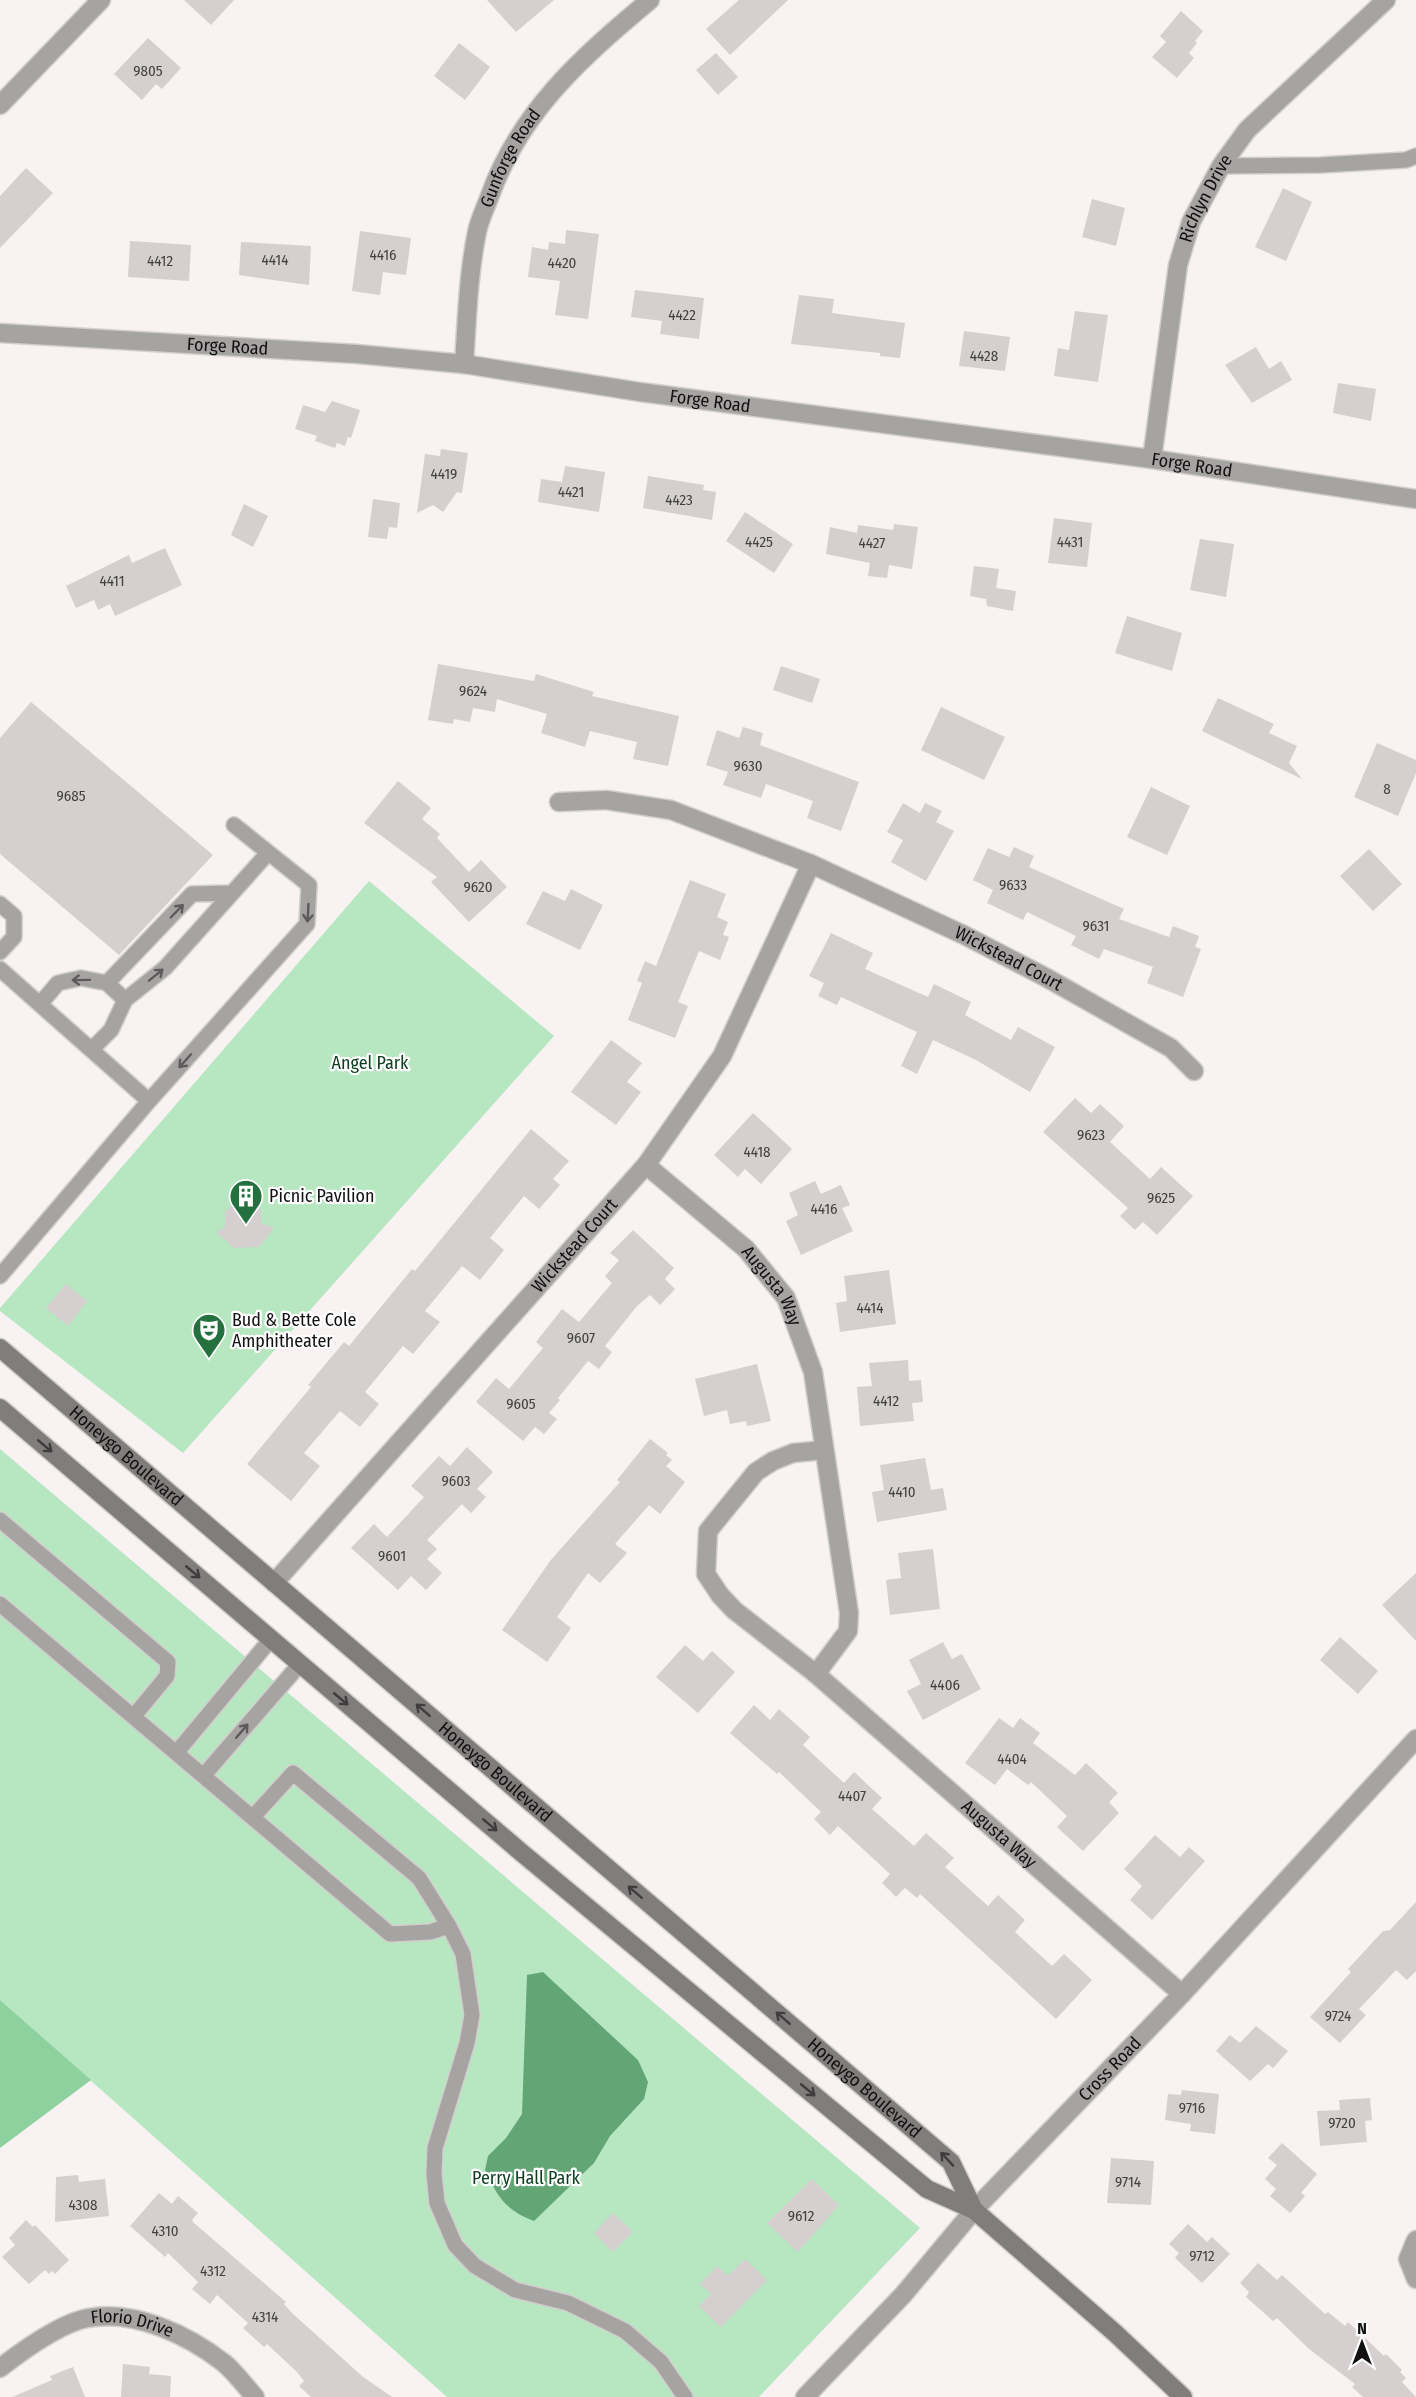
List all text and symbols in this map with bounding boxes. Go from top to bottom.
house number: 9805 [133,62,163,80]
street label: Gunforge Road [475,104,545,211]
street label: Richlyn Drive [1174,150,1237,245]
house number: 4416 [369,246,397,264]
house number: 4414 [262,251,288,269]
house number: 4412 [147,252,173,270]
house number: 4420 [548,254,576,272]
house number: 4422 [668,306,696,324]
street label: Forge Road [186,333,269,360]
house number: 4428 [970,347,998,365]
street label: Forge Road [668,385,752,417]
street label: Forge Road [1150,448,1234,482]
house number: 4419 [431,465,457,483]
house number: 4421 [558,483,584,501]
house number: 4423 [665,491,693,509]
house number: 4425 [745,533,773,551]
house number: 4431 [1057,533,1083,551]
house number: 4427 [859,534,885,552]
house number: 4411 [99,572,125,590]
house number: 9624 [459,682,487,700]
house number: 9630 [733,757,763,775]
house number: 8 [1383,780,1391,798]
house number: 9685 [56,787,86,805]
house number: 9633 [999,876,1027,894]
house number: 9620 [463,878,493,896]
one-way arrow [302,902,313,922]
one-way arrow [169,903,184,918]
house number: 9631 [1083,917,1109,935]
street label: Wickstead Court [951,921,1067,996]
one-way arrow [148,969,164,982]
one-way arrow [72,974,92,986]
park label: Angel Park [332,1052,409,1074]
one-way arrow [178,1053,192,1068]
house number: 9623 [1077,1126,1105,1144]
house number: 4418 [743,1143,771,1161]
building icon: Picnic Pavilion [228,1178,264,1225]
place label: Picnic Pavilion [269,1185,374,1207]
house number: 9625 [1147,1189,1175,1207]
street label: Wickstead Court [527,1194,622,1297]
house number: 4416 [810,1200,838,1218]
street label: Augusta Way [737,1241,806,1329]
house number: 4414 [857,1299,883,1317]
place label: Bud & Bette Cole Amphitheater [232,1309,357,1352]
theatre icon: Bud & Bette Cole Amphitheater [191,1312,227,1359]
house number: 9607 [567,1329,595,1347]
house number: 4412 [873,1392,899,1410]
house number: 9605 [506,1395,536,1413]
street label: Honeygo Boulevard [65,1401,188,1511]
one-way arrow [37,1439,52,1453]
house number: 9603 [441,1472,471,1490]
house number: 4410 [888,1483,916,1501]
house number: 9601 [378,1547,406,1565]
one-way arrow [185,1566,201,1579]
house number: 4406 [930,1676,960,1694]
one-way arrow [333,1692,348,1706]
one-way arrow [415,1704,431,1717]
street label: Honeygo Boulevard [434,1717,557,1827]
one-way arrow [235,1724,249,1739]
house number: 4404 [997,1750,1027,1768]
house number: 4407 [838,1787,866,1805]
street label: Augusta Way [957,1795,1041,1873]
one-way arrow [482,1819,498,1832]
one-way arrow [627,1885,643,1898]
house number: 9724 [1325,2007,1351,2025]
one-way arrow [776,2011,791,2025]
street label: Cross Road [1074,2032,1146,2106]
street label: Honeygo Boulevard [803,2033,926,2143]
one-way arrow [800,2084,816,2097]
house number: 9716 [1179,2099,1205,2117]
house number: 9720 [1328,2114,1356,2132]
one-way arrow [940,2152,954,2167]
park label: Perry Hall Park [472,2167,581,2189]
house number: 9714 [1115,2173,1141,2191]
house number: 4308 [68,2196,98,2214]
house number: 9612 [788,2207,815,2225]
house number: 4310 [151,2222,179,2240]
house number: 9712 [1189,2247,1215,2265]
house number: 4312 [200,2262,226,2280]
street label: Florio Drive [89,2305,177,2342]
house number: 4314 [252,2308,278,2326]
north arrow [1332,2313,1392,2373]
text: N [1357,2319,1367,2338]

